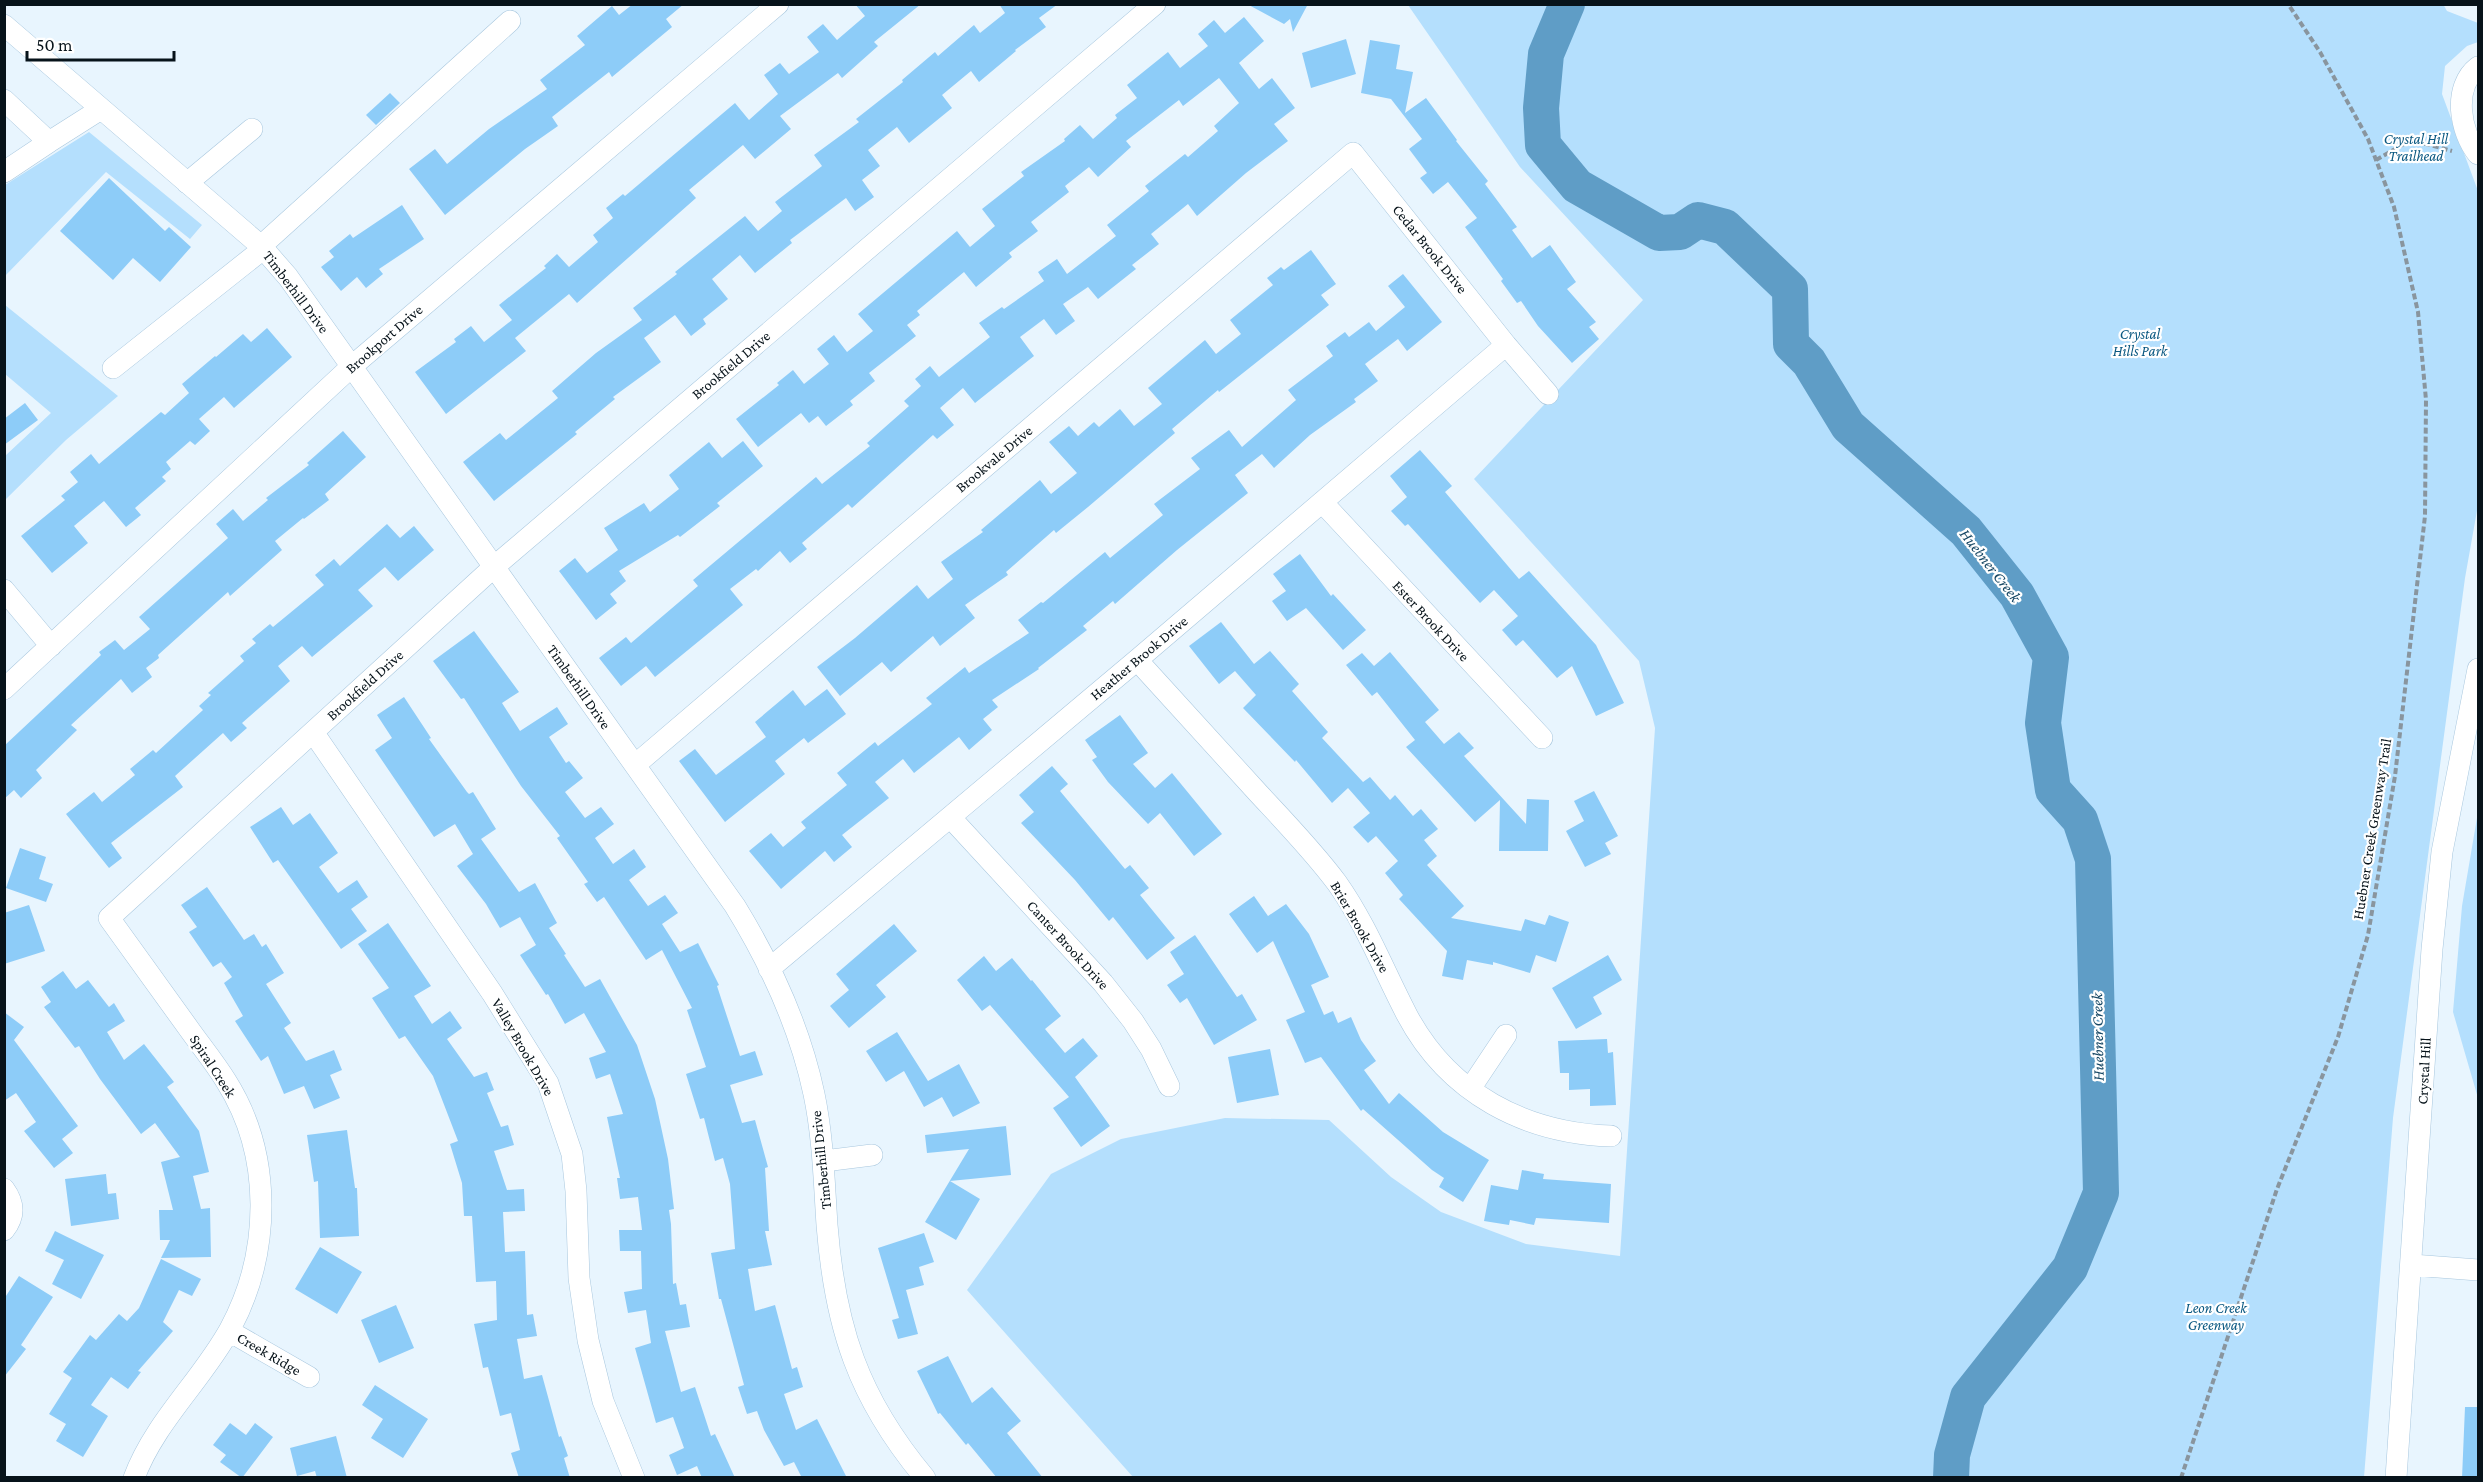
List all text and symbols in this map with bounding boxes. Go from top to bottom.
scale bar [27,24,174,62]
text: 50 m [36,35,73,55]
park label: Crystal Hill Trailhead [2384,131,2449,164]
street label: Cedar Brook Drive [1389,202,1471,297]
street label: Timberhill Drive [260,248,332,337]
street label: Brookport Drive [342,301,427,377]
park label: Crystal Hills Park [2113,326,2169,359]
street label: Brookfield Drive [689,327,774,402]
street label: Brookvale Drive [953,422,1036,496]
water label: Huebner Creek [1957,525,2025,606]
street label: Ester Brook Drive [1390,577,1473,665]
street label: Heather Brook Drive [1087,612,1191,703]
street label: Timberhill Drive [544,642,614,732]
street label: Brookfield Drive [324,646,407,723]
street label: Huebner Creek Greenway Trail [2350,737,2395,921]
street label: Brier Brook Drive [1327,878,1393,976]
street label: Canter Brook Drive [1024,897,1112,993]
water label: Huebner Creek [2088,992,2107,1081]
street label: Valley Brook Drive [488,996,558,1099]
street label: Spiral Creek [186,1032,240,1102]
street label: Crystal Hill [2414,1037,2435,1105]
street label: Timberhill Drive [808,1110,834,1210]
park label: Leon Creek Greenway [2185,1300,2248,1334]
street label: Creek Ridge [234,1329,304,1380]

